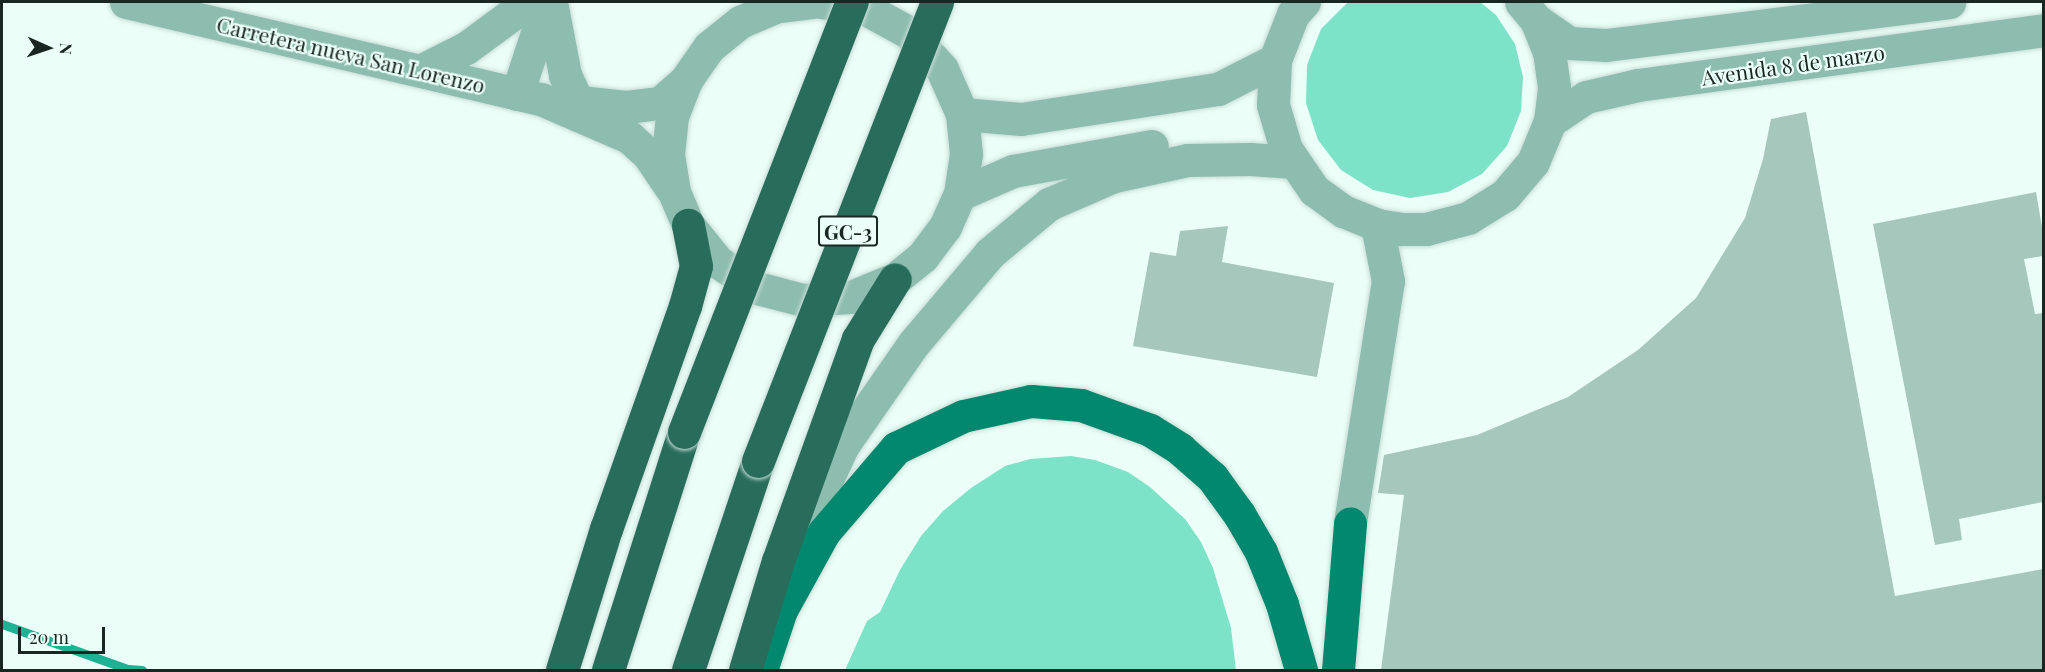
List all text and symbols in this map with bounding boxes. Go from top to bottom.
street label: Carretera nueva San Lorenzo [214,11,488,97]
north arrow [18,18,78,78]
street label: Avenida 8 de marzo [1700,39,1886,89]
text: N [56,43,77,55]
road number: GC-3 [818,214,878,248]
scale bar [21,615,108,653]
text: 20 m [29,625,69,649]

